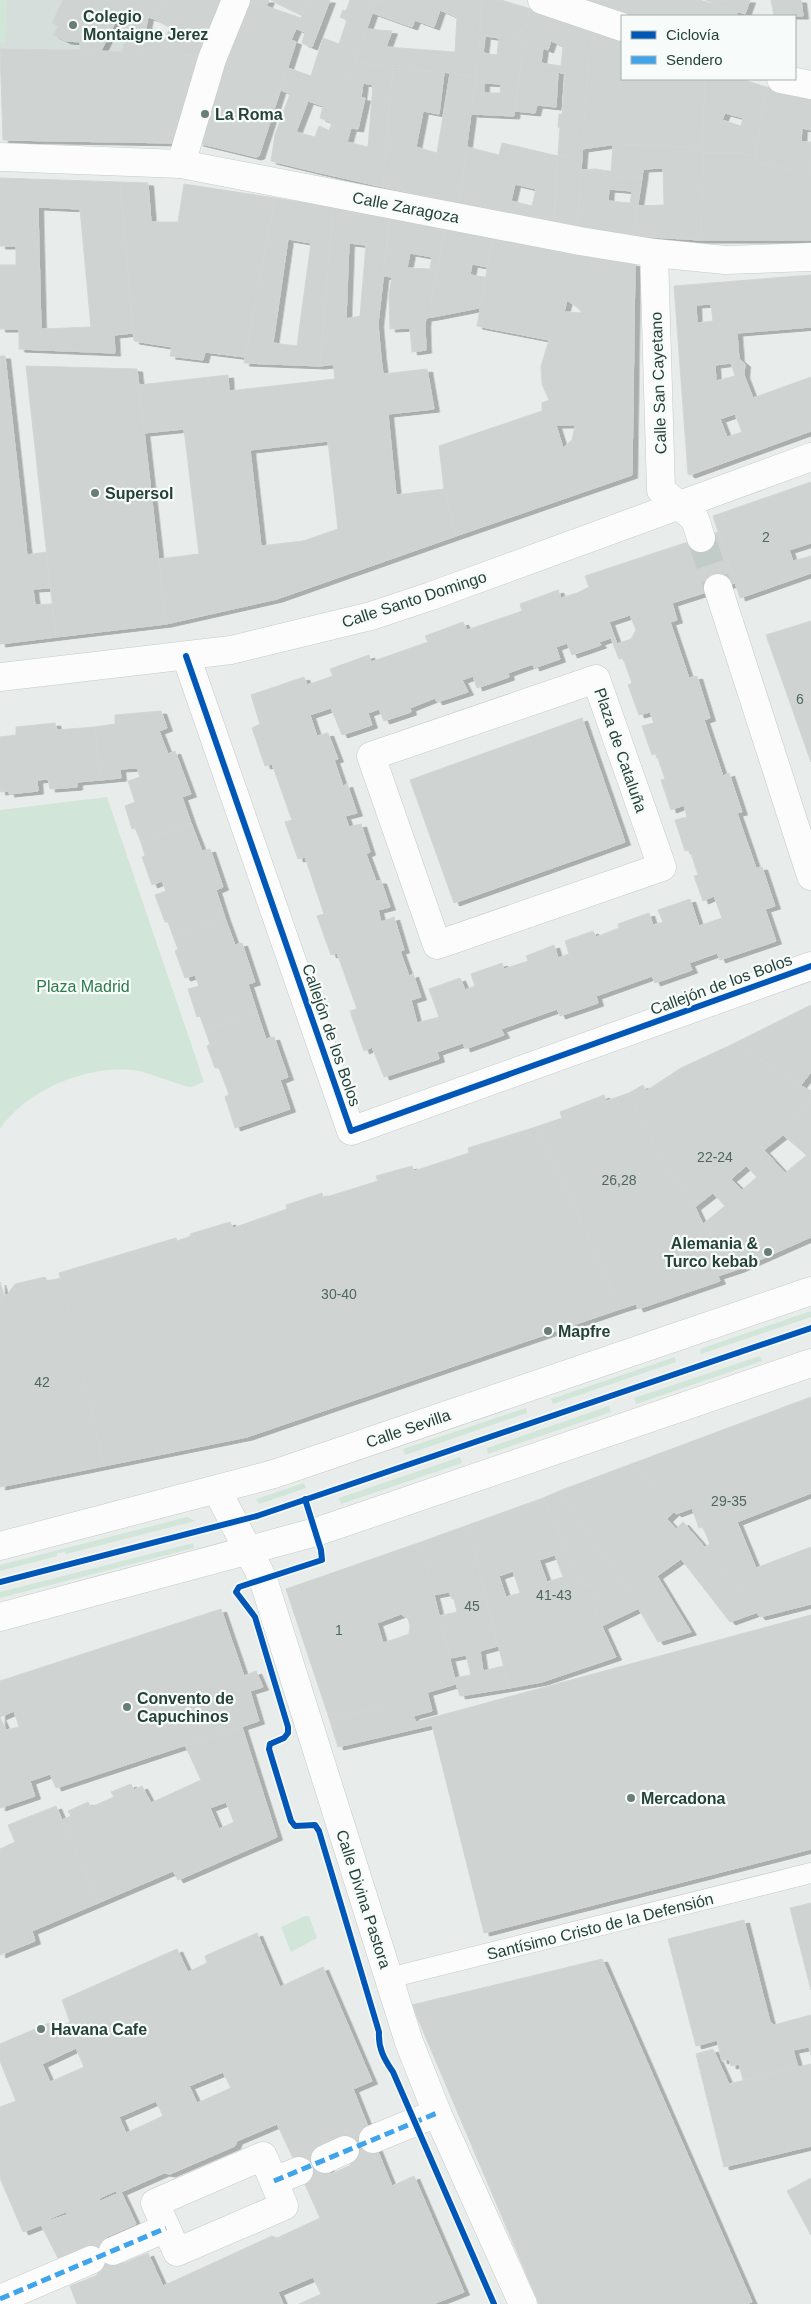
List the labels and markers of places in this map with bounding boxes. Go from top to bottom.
place label: Colegio Montaigne Jerez [83,8,208,43]
marker: Colegio Montaigne Jerez [67,19,79,31]
place label: La Roma [215,106,283,123]
marker: La Roma [199,108,211,120]
place label: Supersol [105,485,173,502]
marker: Supersol [89,487,101,499]
place label: Alemania & Turco kebab [664,1235,758,1270]
marker: Alemania & Turco kebab [762,1246,774,1258]
place label: Mapfre [558,1323,611,1340]
marker: Mapfre [542,1325,554,1337]
place label: Convento de Capuchinos [137,1690,234,1725]
marker: Convento de Capuchinos [121,1701,133,1713]
place label: Mercadona [641,1790,726,1807]
marker: Mercadona [625,1792,637,1804]
place label: Havana Cafe [51,2021,147,2038]
marker: Havana Cafe [35,2023,47,2035]

